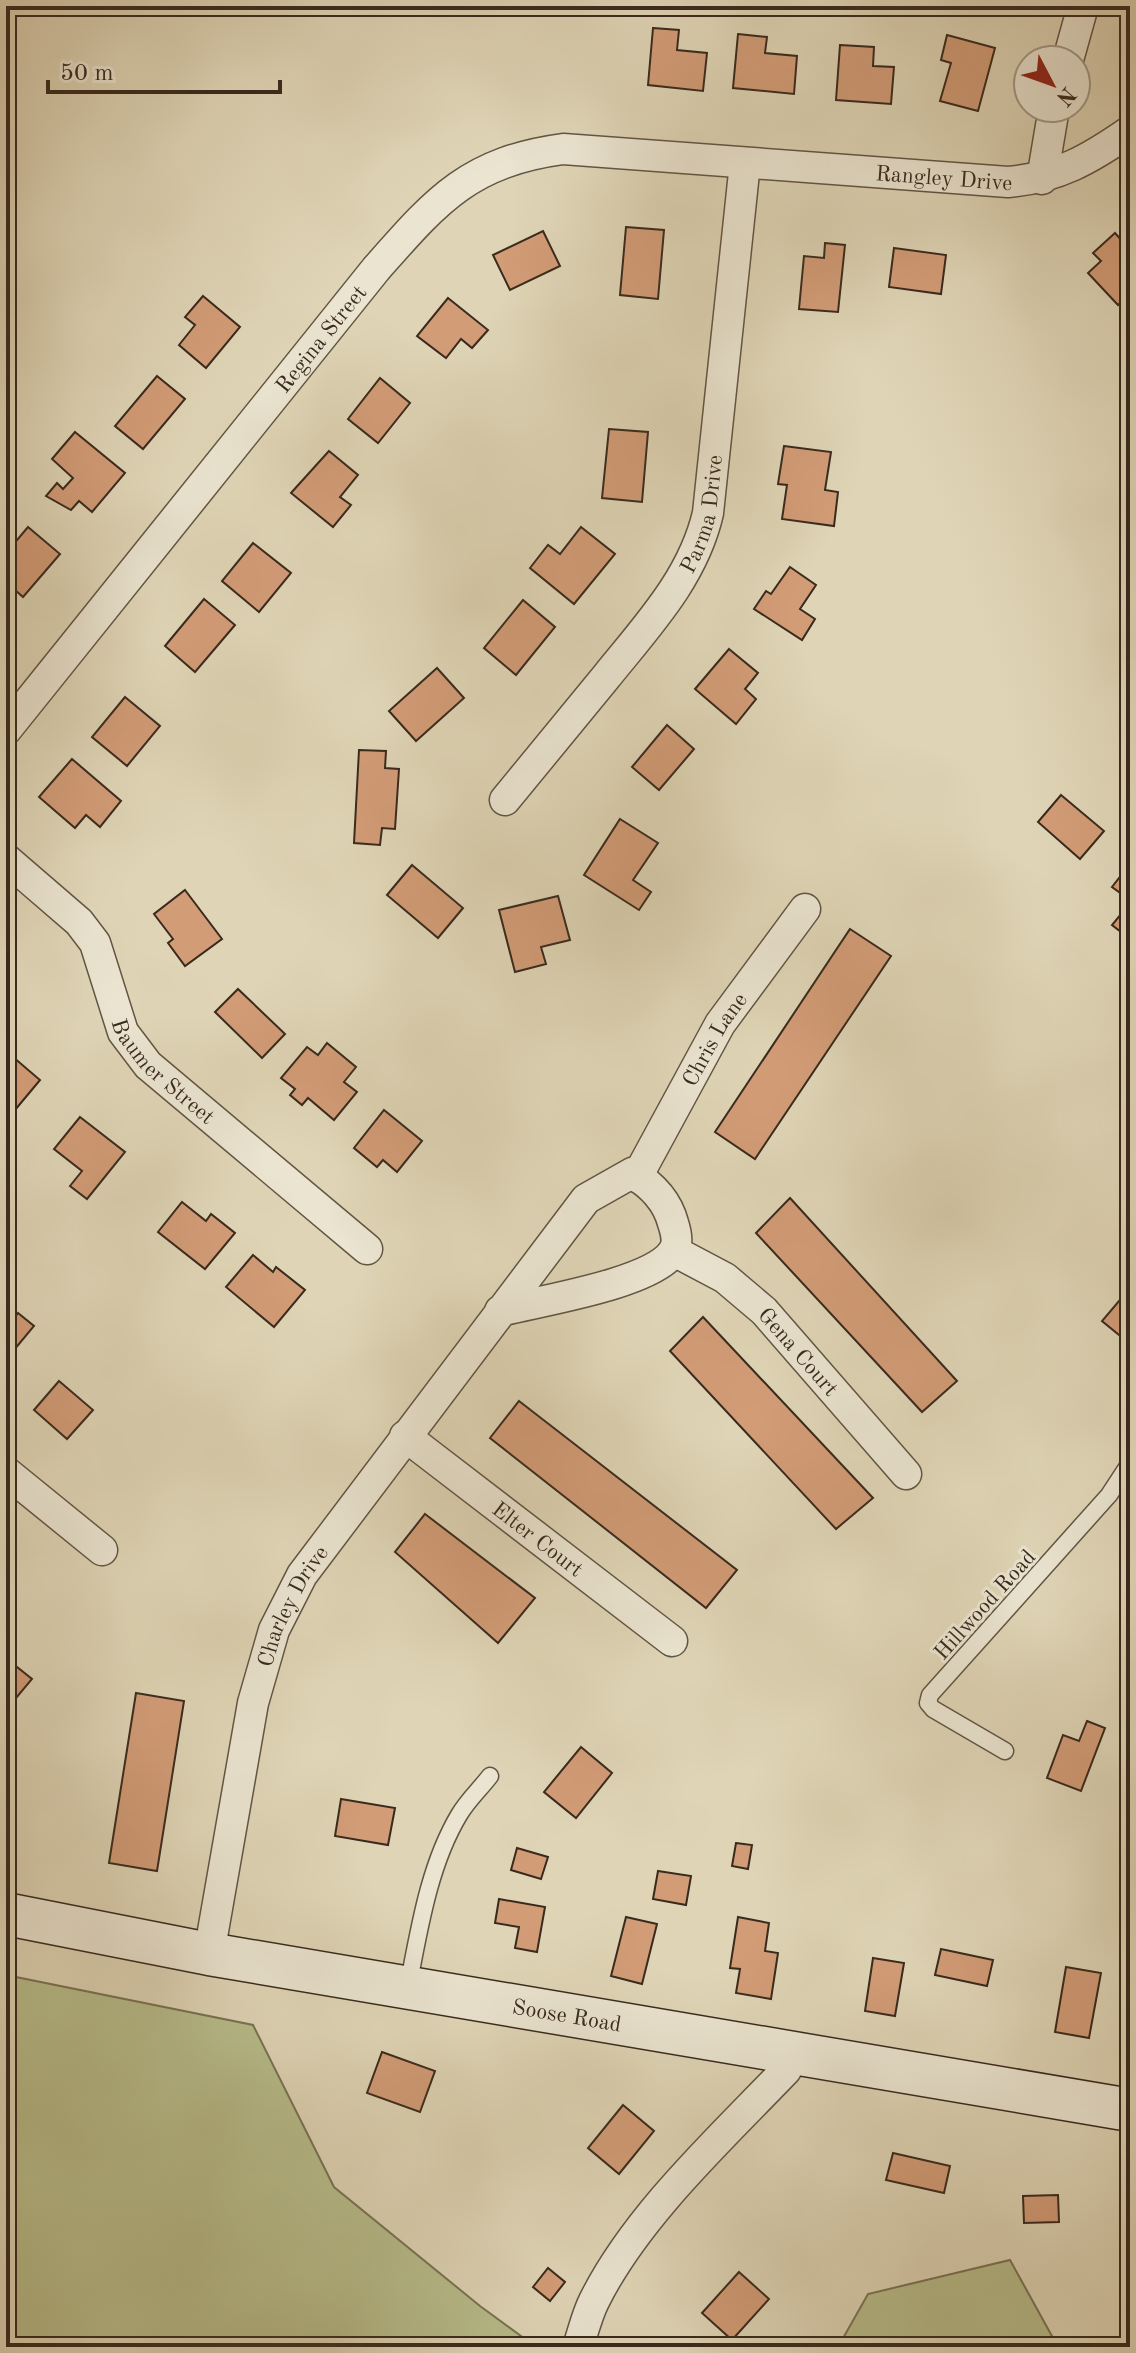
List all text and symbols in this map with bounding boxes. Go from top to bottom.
scale bar [48,44,280,94]
north arrow [1012,44,1092,124]
text: 50 m [60,62,114,86]
text: N [1052,82,1079,110]
street label: Rangley Drive [875,163,1013,195]
street label: Regina Street [272,282,371,398]
street label: Parma Drive [677,454,727,577]
street label: Chris Lane [679,989,752,1090]
street label: Baumer Street [107,1016,218,1129]
street label: Gena Court [753,1304,842,1401]
street label: Elter Court [487,1498,587,1582]
street label: Charley Drive [255,1542,333,1670]
street label: Hillwood Road [931,1546,1040,1665]
street label: Soose Road [510,1997,623,2037]

